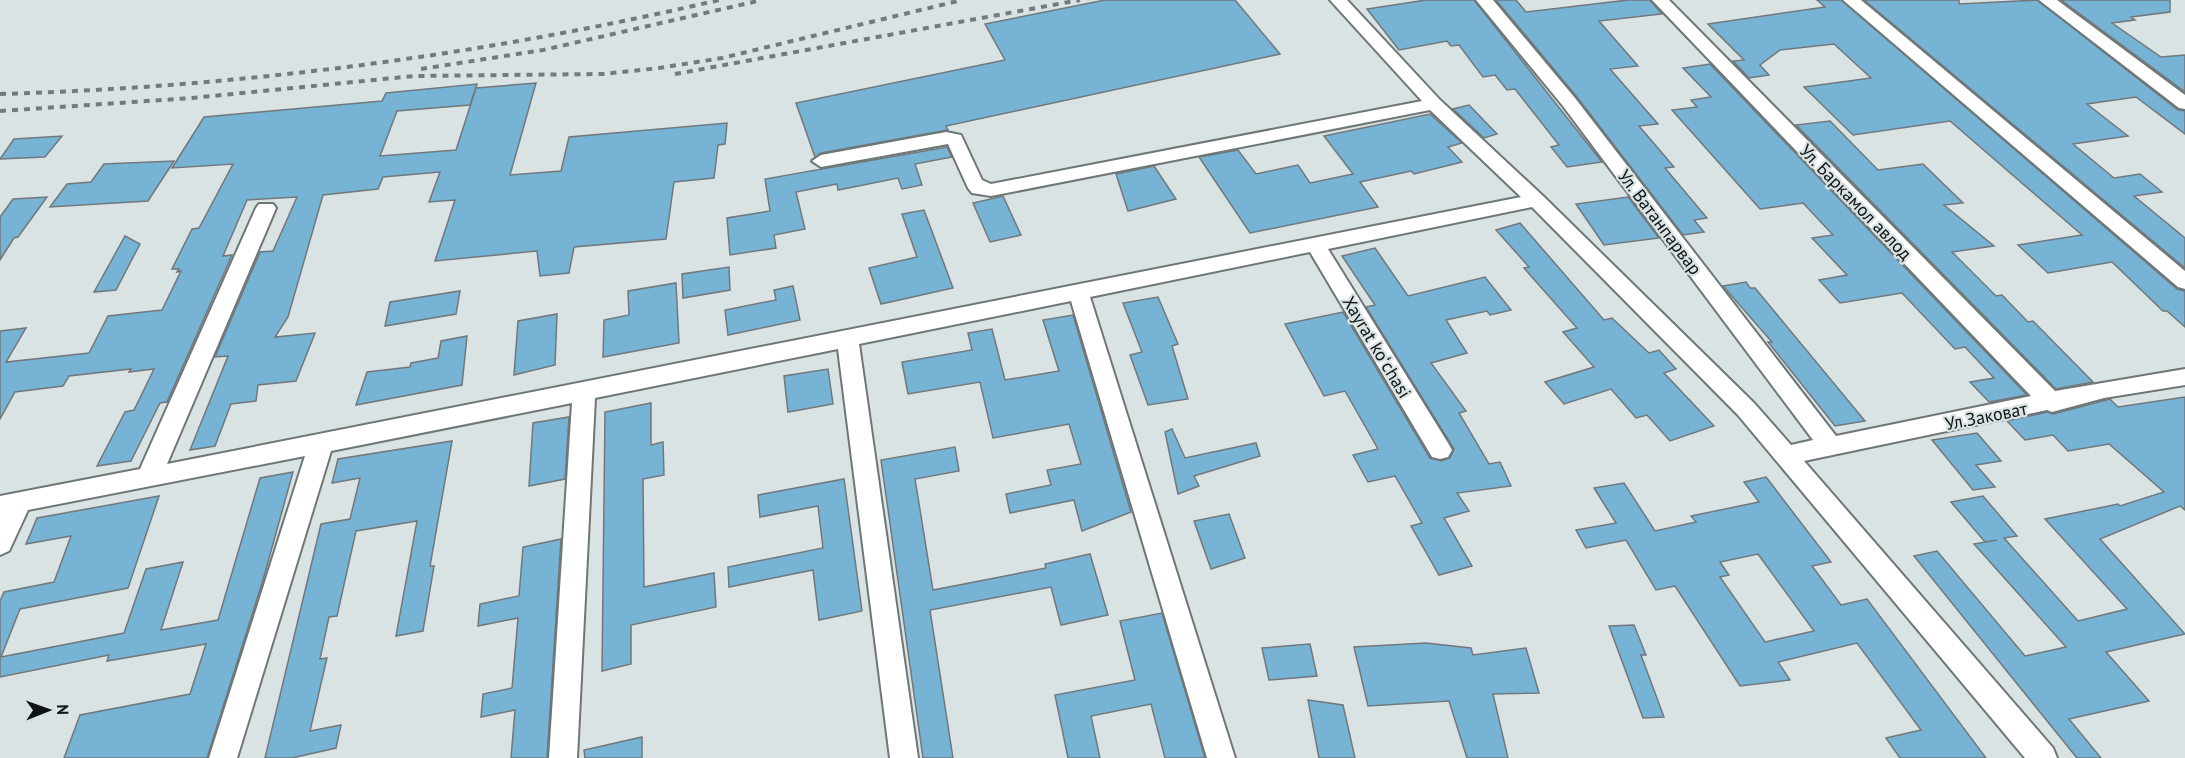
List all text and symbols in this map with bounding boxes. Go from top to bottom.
street label: Ул. Баркамол авлод [1795,139,1917,265]
street label: Ул. Ватанпарвар [1613,165,1707,279]
street label: Xayrat koʻchasi [1337,292,1417,402]
street label: Ул.Заковат [1943,397,2030,435]
north arrow [18,680,78,740]
text: N [53,704,73,715]

